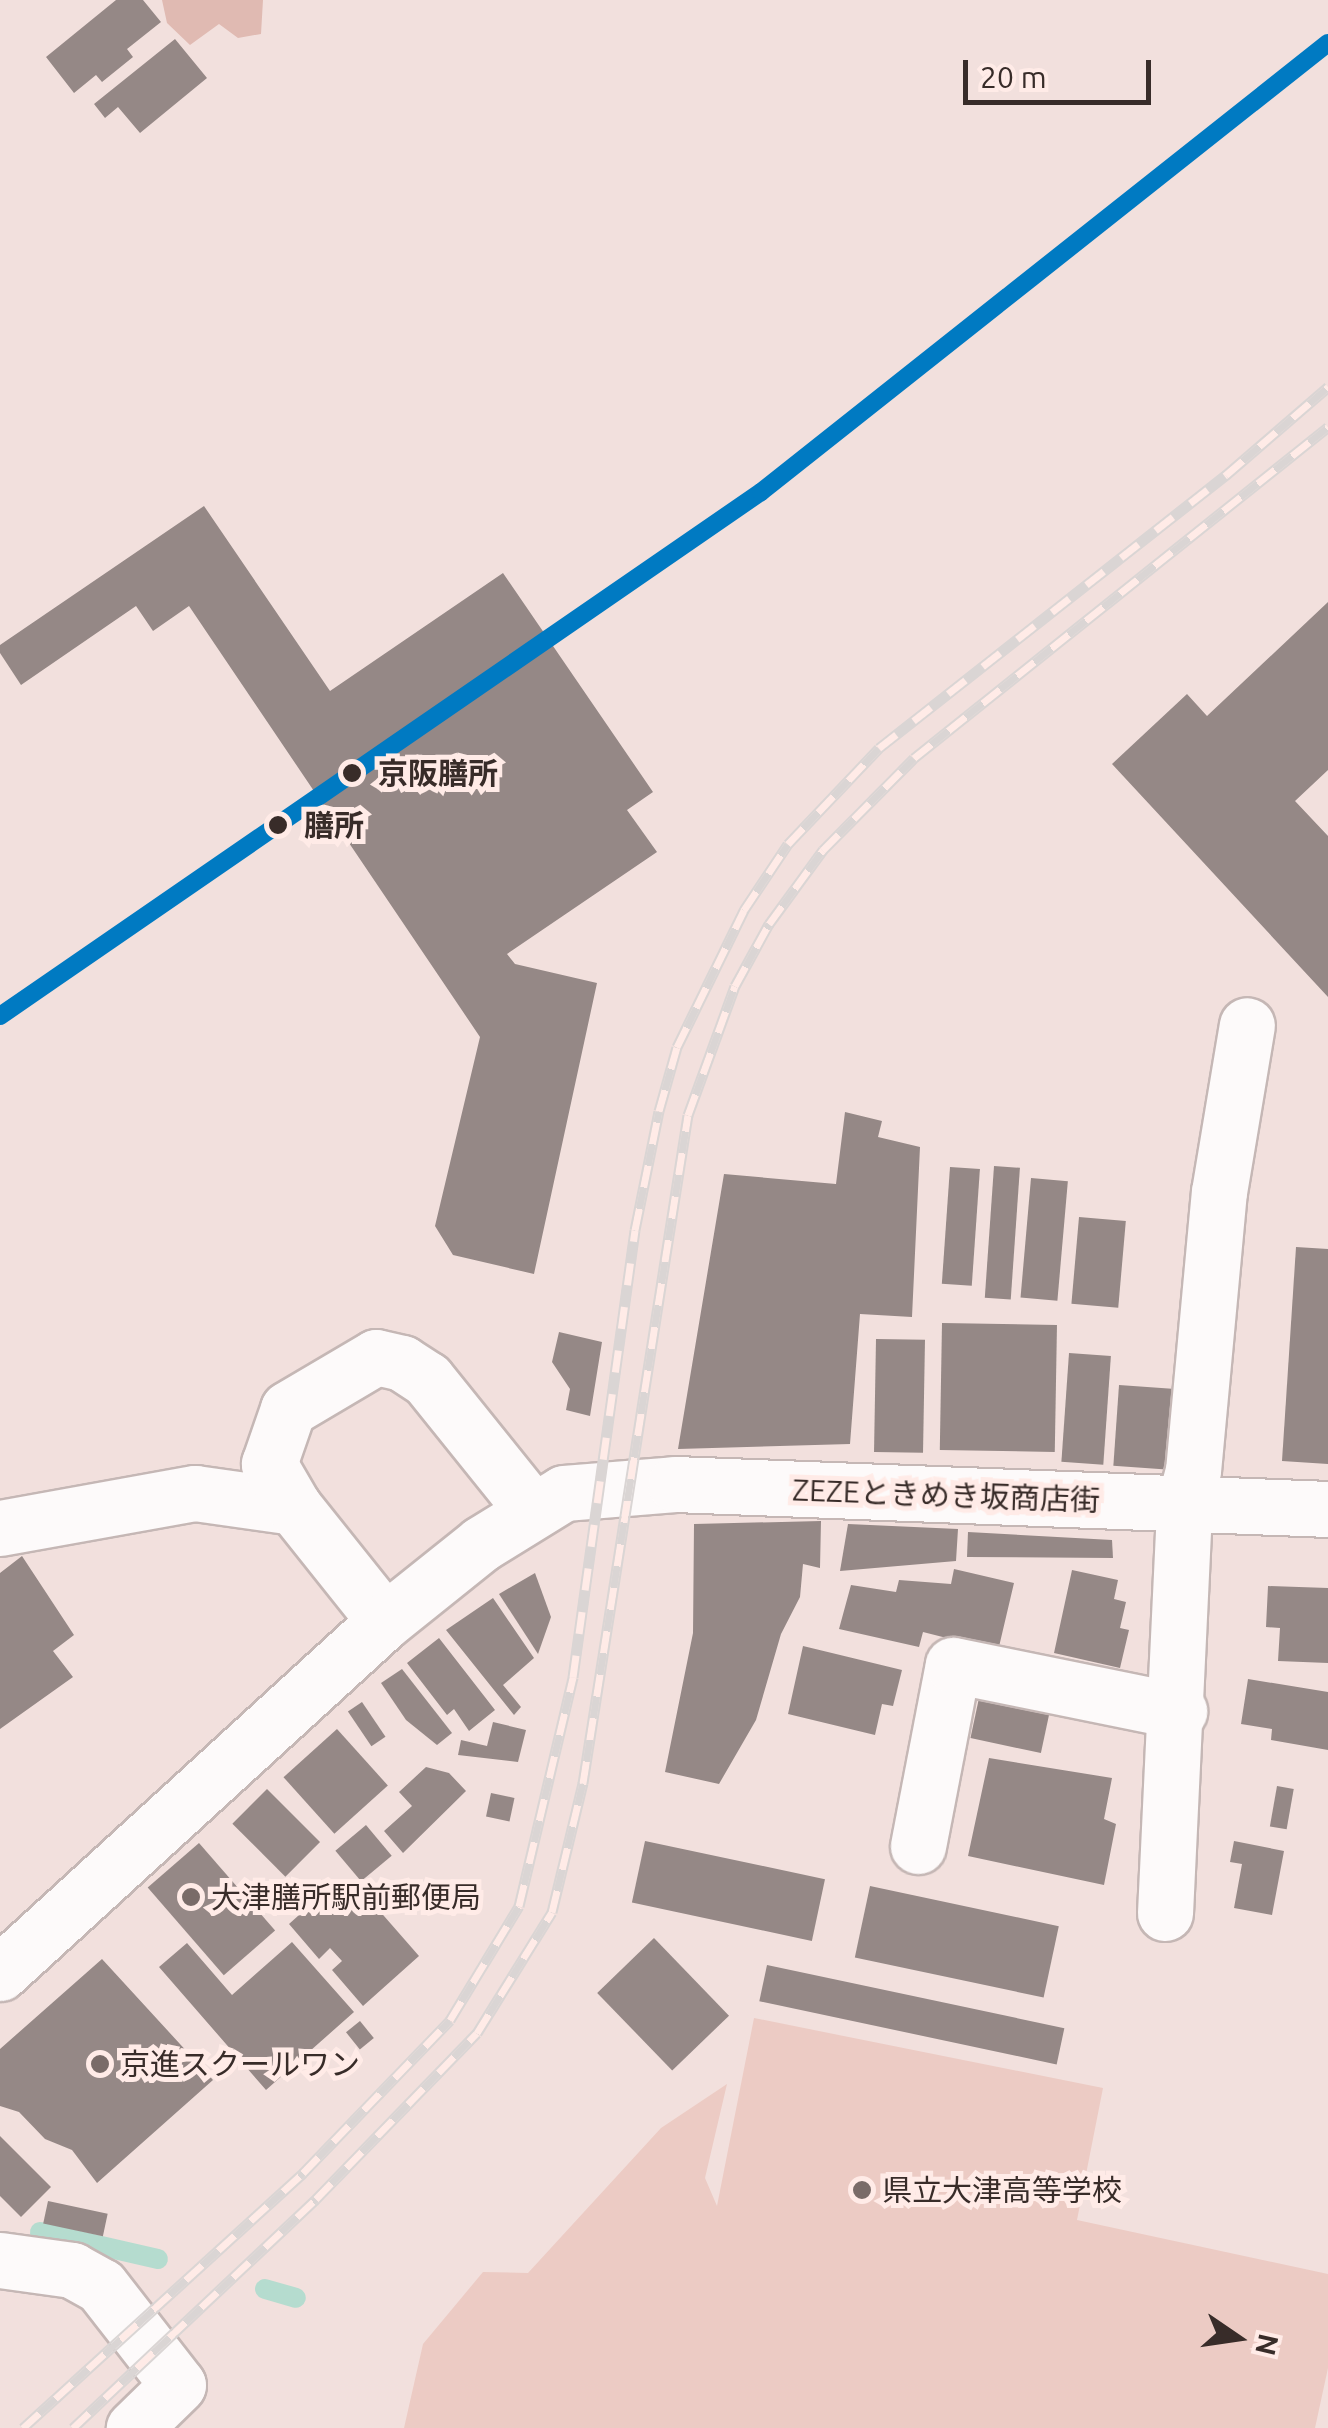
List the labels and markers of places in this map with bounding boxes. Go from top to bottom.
place label: 京阪膳所 [378,755,498,791]
marker: 京阪膳所 [335,756,369,790]
place label: 膳所 [304,807,364,843]
marker: 膳所 [261,808,295,842]
place label: 大津膳所駅前郵便局 [211,1879,481,1915]
marker: 大津膳所駅前郵便局 [180,1886,202,1908]
place label: 京進スクールワン [120,2046,360,2082]
marker: 京進スクールワン [89,2053,111,2075]
place label: 県立大津高等学校 [882,2172,1122,2208]
marker: 県立大津高等学校 [851,2179,873,2201]

